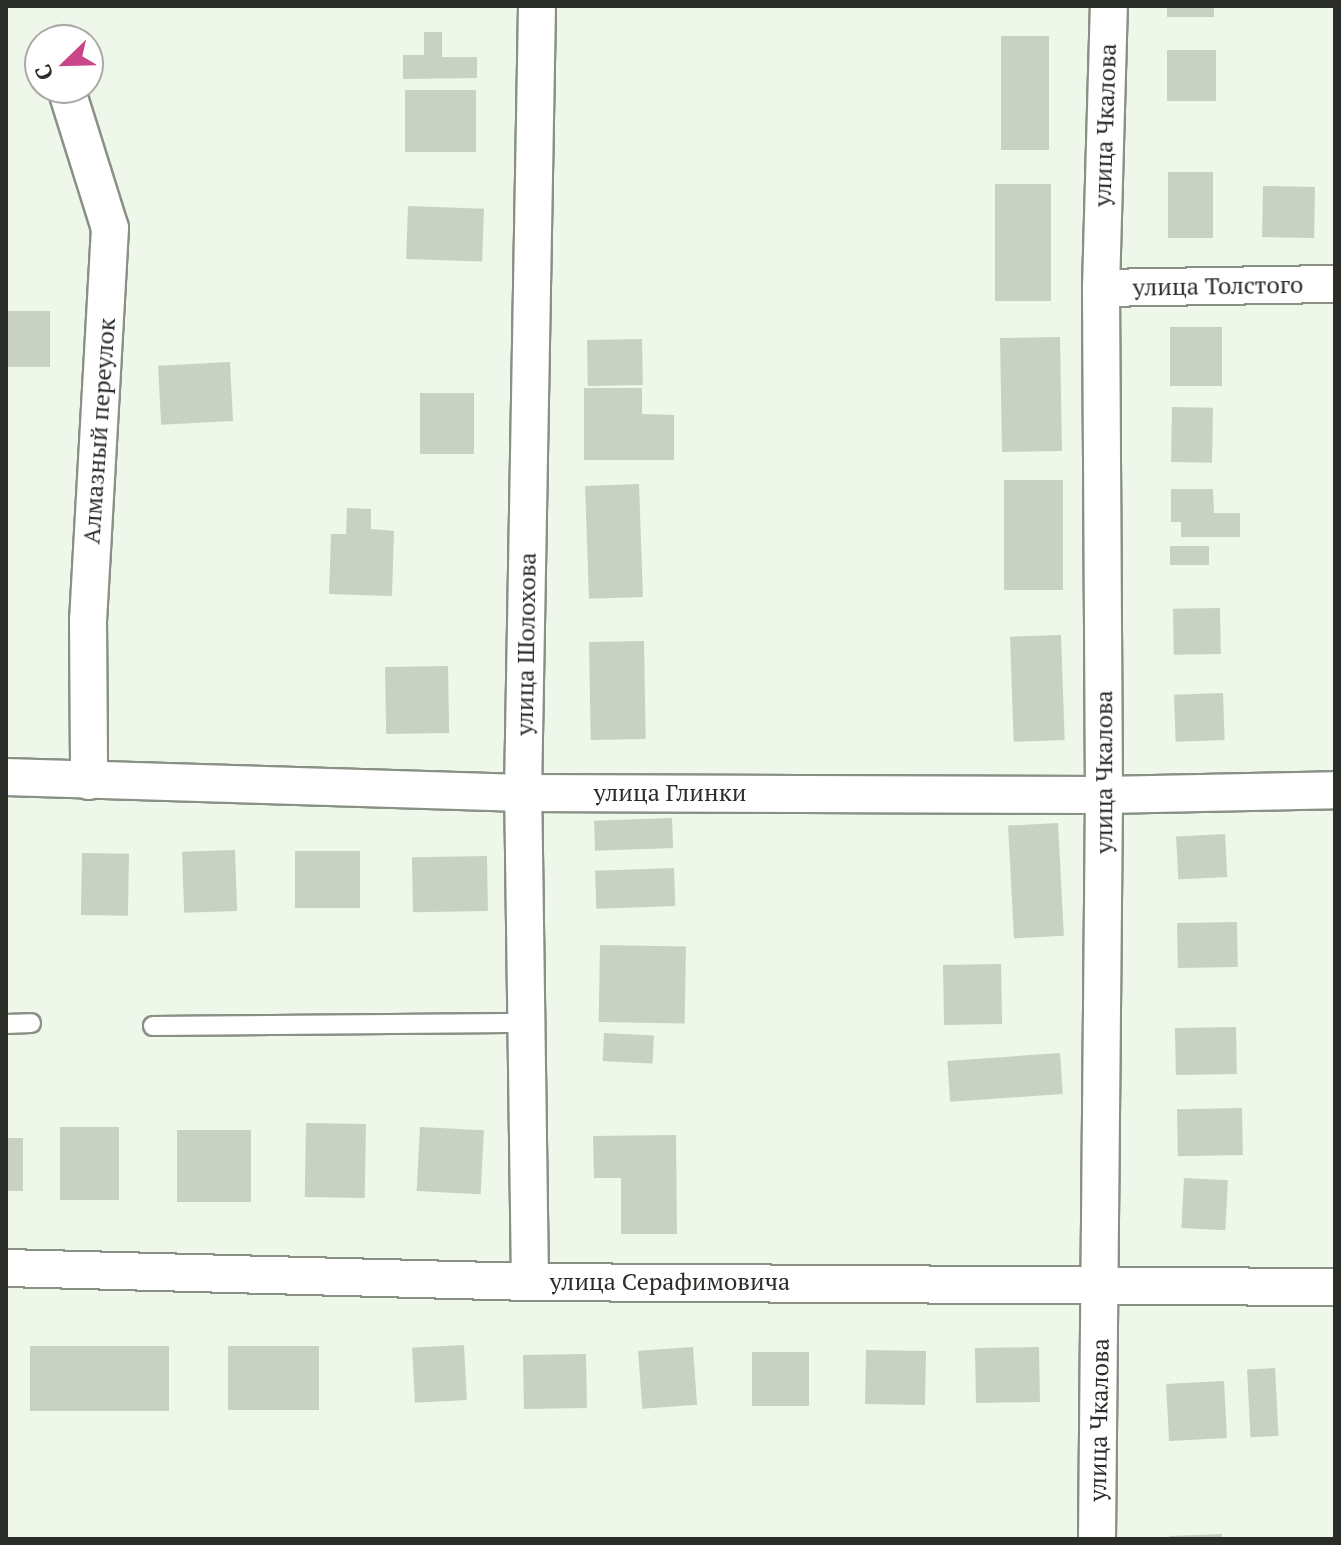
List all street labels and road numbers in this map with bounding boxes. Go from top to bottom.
street label: улица Чкалова [1088,43,1122,207]
street label: улица Толстого [1132,270,1304,302]
street label: Алмазный переулок [77,317,121,545]
street label: улица Шолохова [510,552,542,736]
street label: улица Чкалова [1090,690,1118,854]
street label: улица Глинки [594,779,746,807]
street label: улица Серафимовича [550,1268,790,1296]
street label: улица Чкалова [1083,1338,1115,1502]

